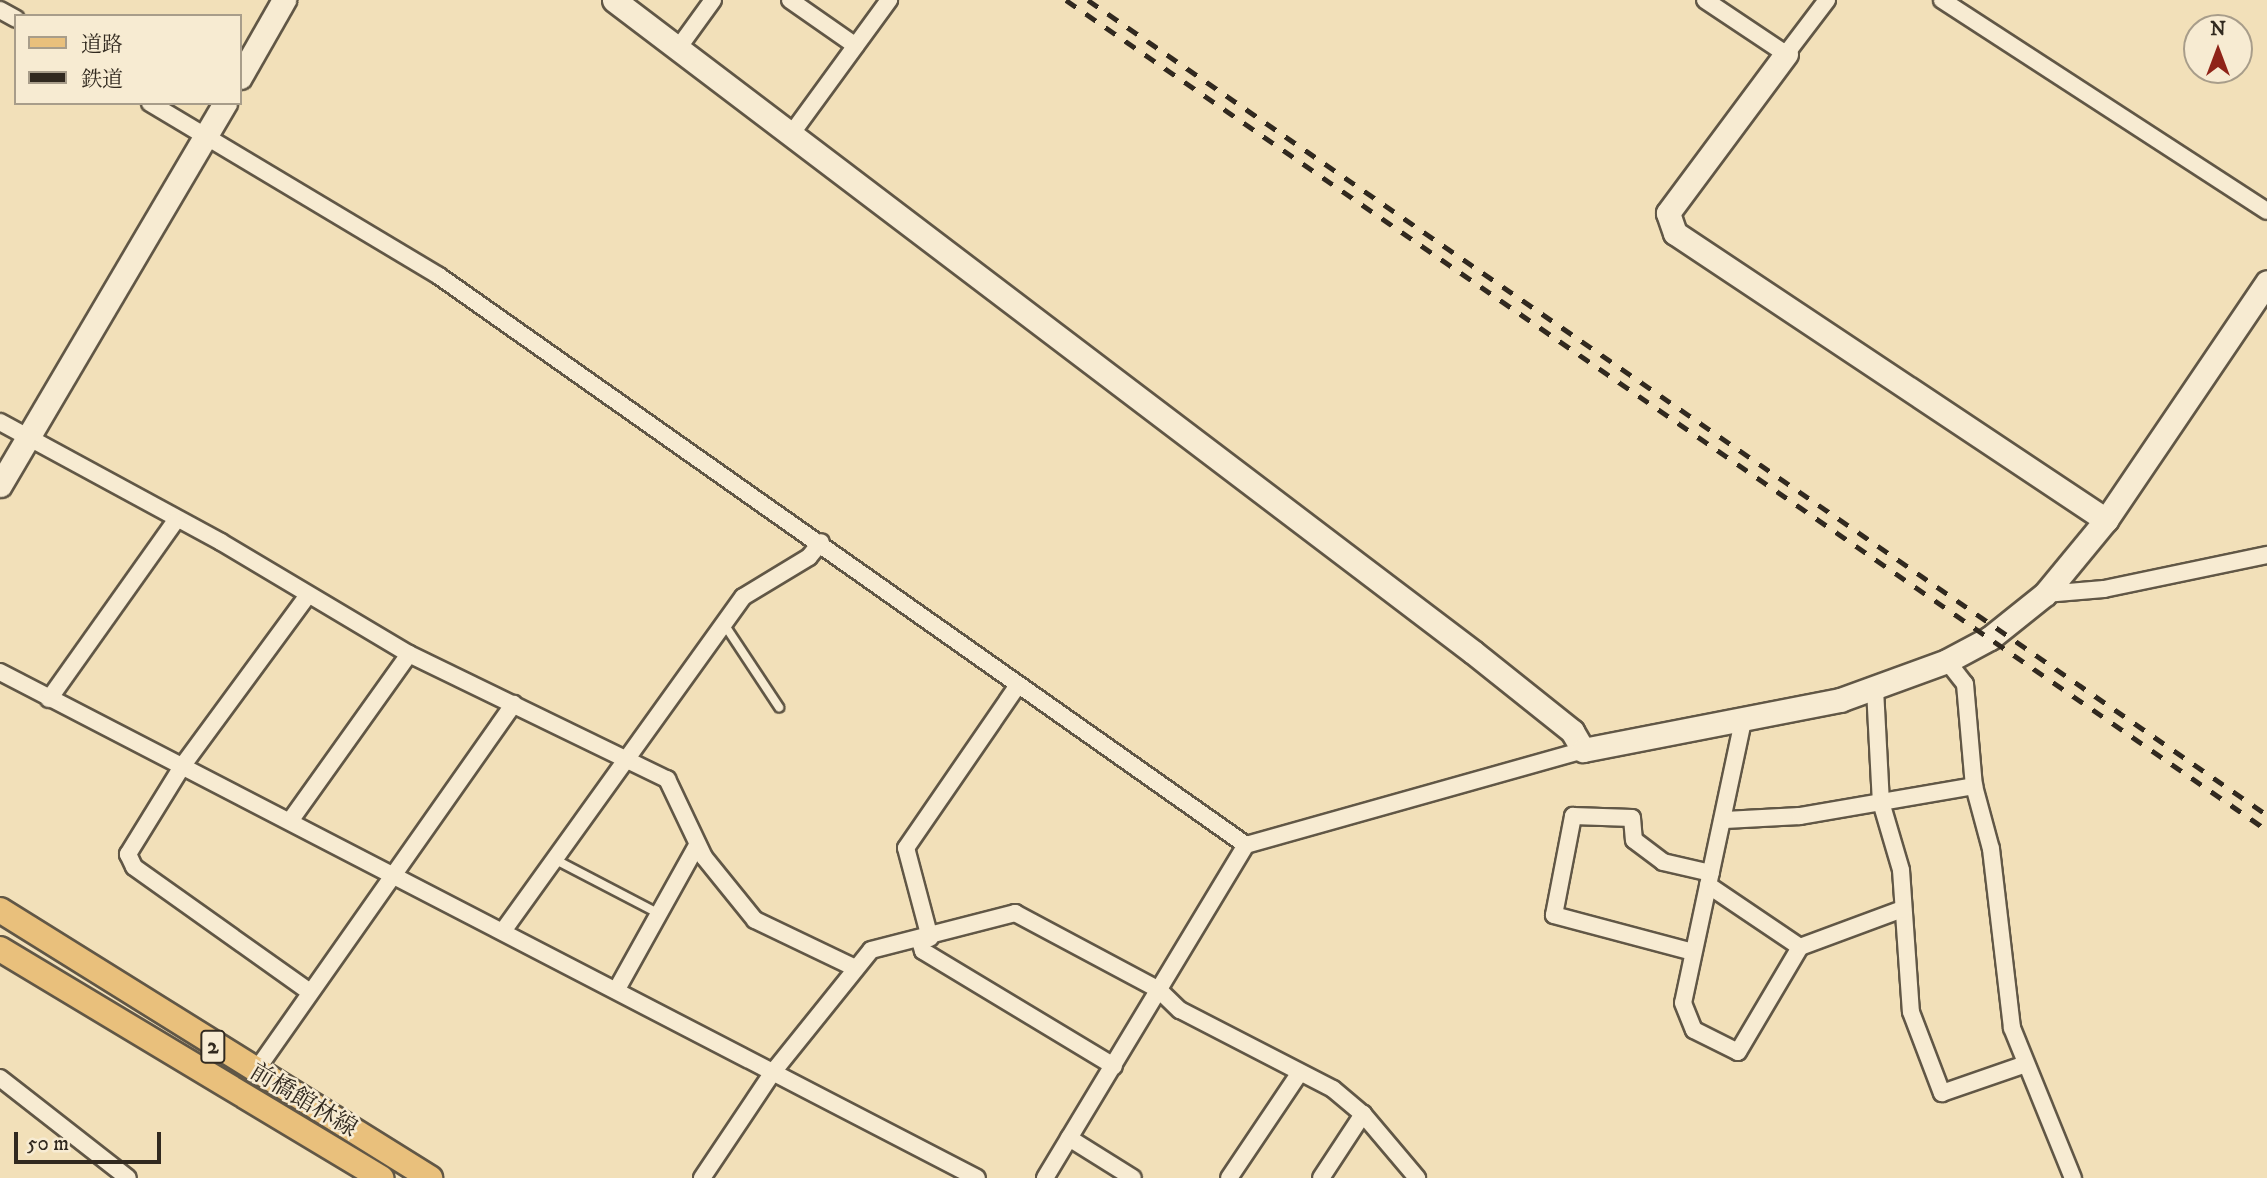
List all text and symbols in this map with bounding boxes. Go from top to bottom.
legend [14,14,242,105]
north arrow [2183,14,2253,84]
text: N [2210,18,2226,41]
text: 道路 [81,32,123,58]
text: 鉄道 [81,67,123,93]
road number: 2 [199,1028,227,1066]
street label: 前橋館林線 [244,1058,362,1144]
scale bar [18,1118,164,1162]
text: 50 m [27,1131,69,1157]

